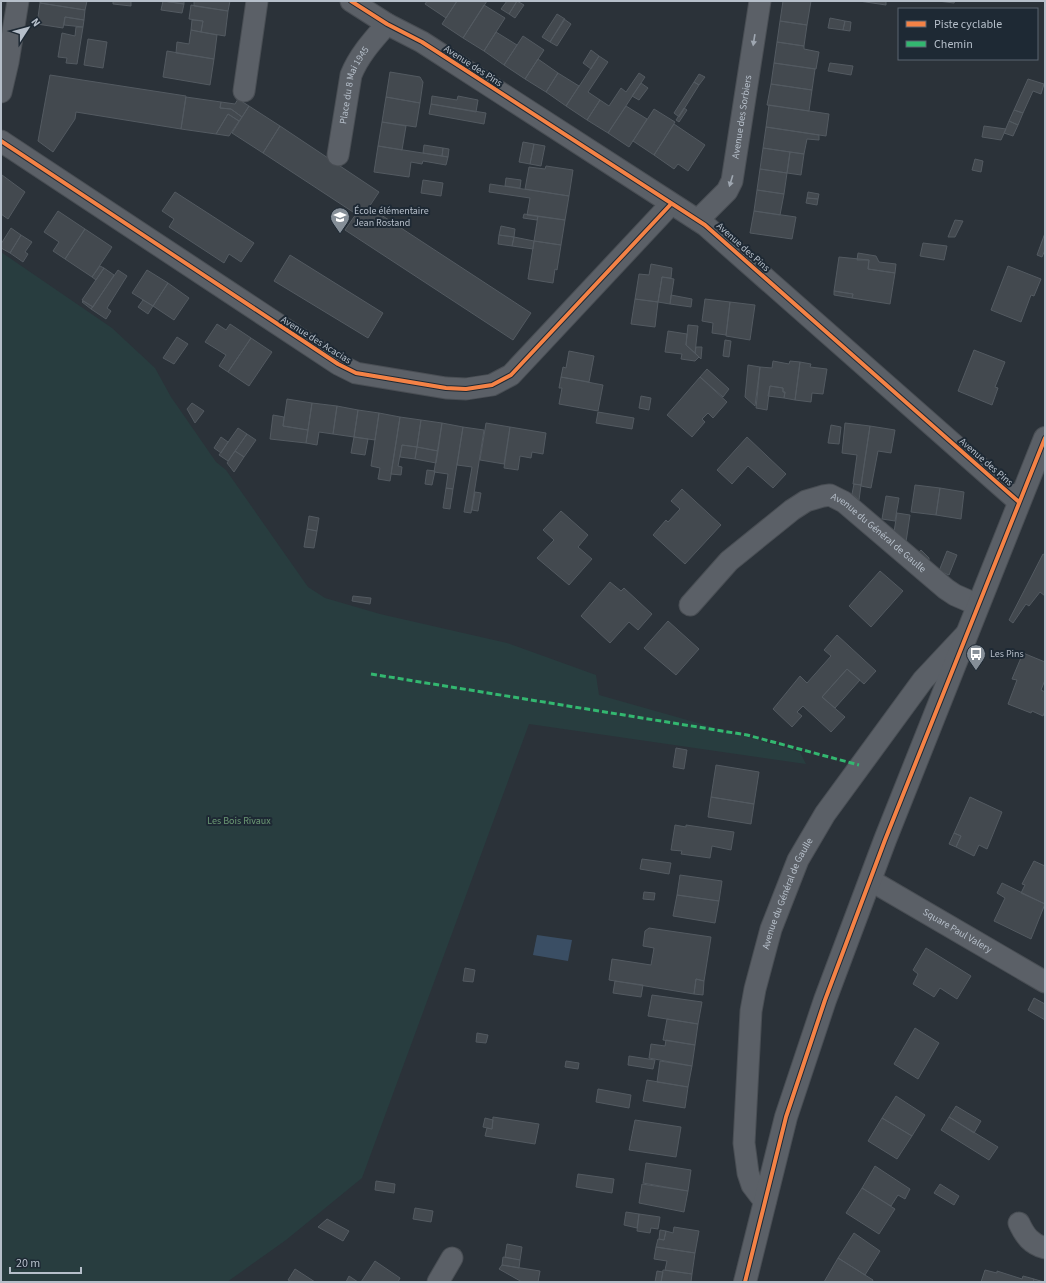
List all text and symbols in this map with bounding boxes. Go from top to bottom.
north arrow [8,8,48,48]
legend [898,8,1038,60]
text: N [27,15,44,30]
text: Piste cyclable [934,16,1002,33]
one-way arrow [751,33,757,46]
text: Chemin [934,36,973,53]
street label: Avenue des Pins [441,42,505,90]
street label: Place du 8 Mai 1945 [336,44,373,125]
street label: Avenue des Sorbiers [729,74,755,160]
one-way arrow [728,176,734,188]
place label: École élémentaire Jean Rostand [354,204,429,230]
school or university icon: École élémentaire Jean Rostand [329,206,351,234]
street label: Avenue des Pins [713,219,773,275]
street label: Avenue des Acacias [278,313,354,367]
street label: Avenue des Pins [956,435,1016,489]
street label: Avenue du Général de Gaulle [829,490,929,576]
bus stop icon: Les Pins [965,643,987,671]
place label: Les Pins [990,647,1024,661]
park label: Les Bois Rivaux [207,814,271,828]
street label: Avenue du Général de Gaulle [759,835,817,951]
street label: Square Paul Valery [920,905,995,957]
scale bar [10,1249,81,1275]
text: 20 m [16,1255,40,1272]

